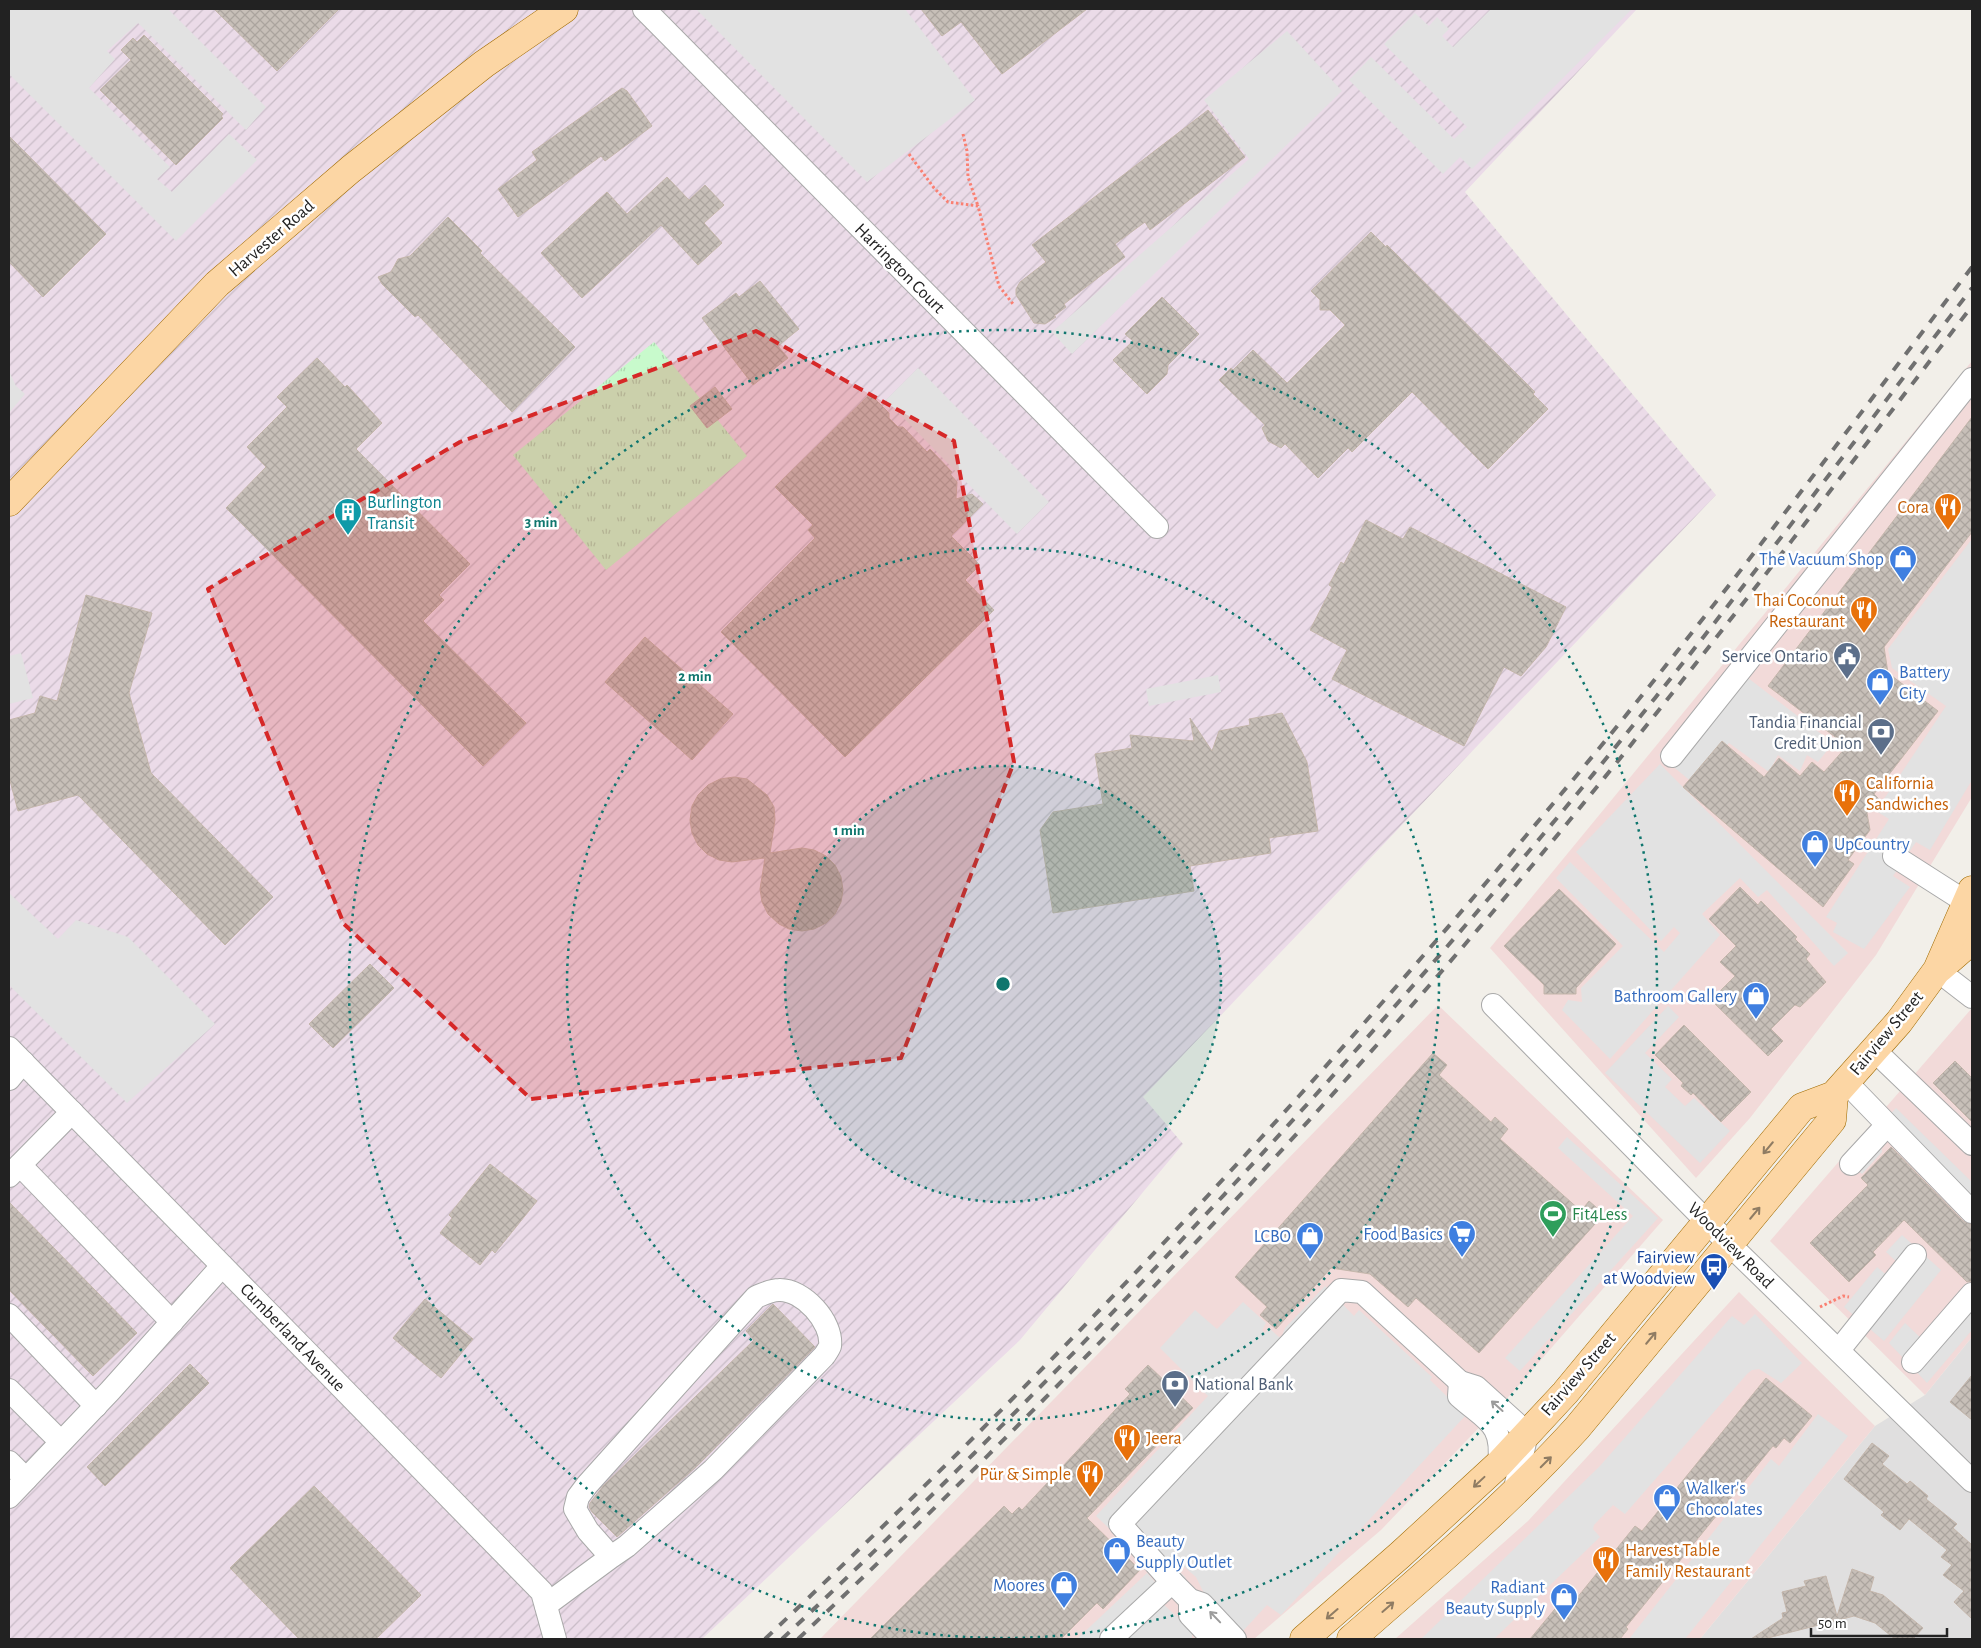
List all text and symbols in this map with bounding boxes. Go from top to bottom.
street label: Harvester Road [225,197,318,281]
street label: Harrington Court [851,220,948,317]
restaurant icon: Cora [1933,492,1963,531]
place label: Burlington Transit [367,494,442,533]
building icon: Burlington Transit [333,497,363,536]
place label: Cora [1897,499,1929,517]
text: 3 min [525,515,557,530]
shop icon: The Vacuum Shop [1888,544,1918,583]
place label: The Vacuum Shop [1759,551,1884,569]
place label: Thai Coconut Restaurant [1754,592,1845,631]
restaurant icon: Thai Coconut Restaurant [1849,595,1879,634]
public building icon: Service Ontario [1832,641,1862,680]
place label: Service Ontario [1722,648,1828,666]
place label: Battery City [1899,664,1951,703]
shop icon: Battery City [1865,667,1895,706]
text: 2 min [678,669,712,684]
place label: Tandia Financial Credit Union [1749,714,1862,753]
bank icon: Tandia Financial Credit Union [1866,717,1896,756]
place label: California Sandwiches [1866,775,1949,814]
restaurant icon: California Sandwiches [1832,778,1862,817]
text: 1 min [833,823,865,838]
shop icon: UpCountry [1800,829,1830,868]
place label: UpCountry [1834,836,1910,854]
centre of rings [994,975,1012,993]
shop icon: Bathroom Gallery [1741,981,1771,1020]
place label: Bathroom Gallery [1614,988,1737,1006]
street label: Fairview Street [1847,988,1927,1079]
one-way arrow [1762,1141,1774,1154]
sports icon: Fit4Less [1538,1199,1568,1238]
street label: Woodview Road [1684,1199,1777,1292]
place label: Fit4Less [1572,1206,1627,1224]
one-way arrow [1749,1206,1760,1219]
supermarket icon: Food Basics [1447,1219,1477,1258]
shop icon: LCBO [1295,1221,1325,1260]
place label: Food Basics [1363,1226,1443,1244]
place label: LCBO [1254,1228,1291,1246]
place label: Fairview at Woodview [1603,1249,1695,1288]
bus stop icon: Fairview at Woodview [1699,1252,1729,1291]
street label: Cumberland Avenue [236,1280,348,1395]
street label: Fairview Street [1538,1329,1620,1420]
one-way arrow [1646,1332,1657,1345]
bank icon: National Bank [1160,1369,1190,1408]
place label: National Bank [1194,1376,1294,1394]
one-way arrow [1491,1400,1504,1412]
restaurant icon: Jeera [1112,1423,1142,1462]
place label: Jeera [1146,1430,1182,1448]
one-way arrow [1540,1455,1552,1468]
restaurant icon: Pür & Simple [1075,1459,1105,1498]
place label: Pür & Simple [979,1466,1071,1484]
one-way arrow [1472,1476,1485,1488]
place label: Walker's Chocolates [1686,1480,1763,1519]
shop icon: Walker's Chocolates [1652,1483,1682,1522]
place label: Beauty Supply Outlet [1136,1533,1232,1572]
shop icon: Beauty Supply Outlet [1102,1536,1132,1575]
place label: Harvest Table Family Restaurant [1625,1542,1751,1581]
restaurant icon: Harvest Table Family Restaurant [1591,1545,1621,1584]
shop icon: Moores [1049,1570,1079,1609]
place label: Moores [993,1577,1045,1595]
place label: Radiant Beauty Supply [1445,1579,1545,1618]
shop icon: Radiant Beauty Supply [1549,1582,1579,1621]
one-way arrow [1381,1602,1394,1613]
scale bar [1811,1606,1947,1638]
one-way arrow [1326,1609,1339,1620]
one-way arrow [1209,1612,1221,1624]
text: 50 m [1818,1616,1847,1631]

